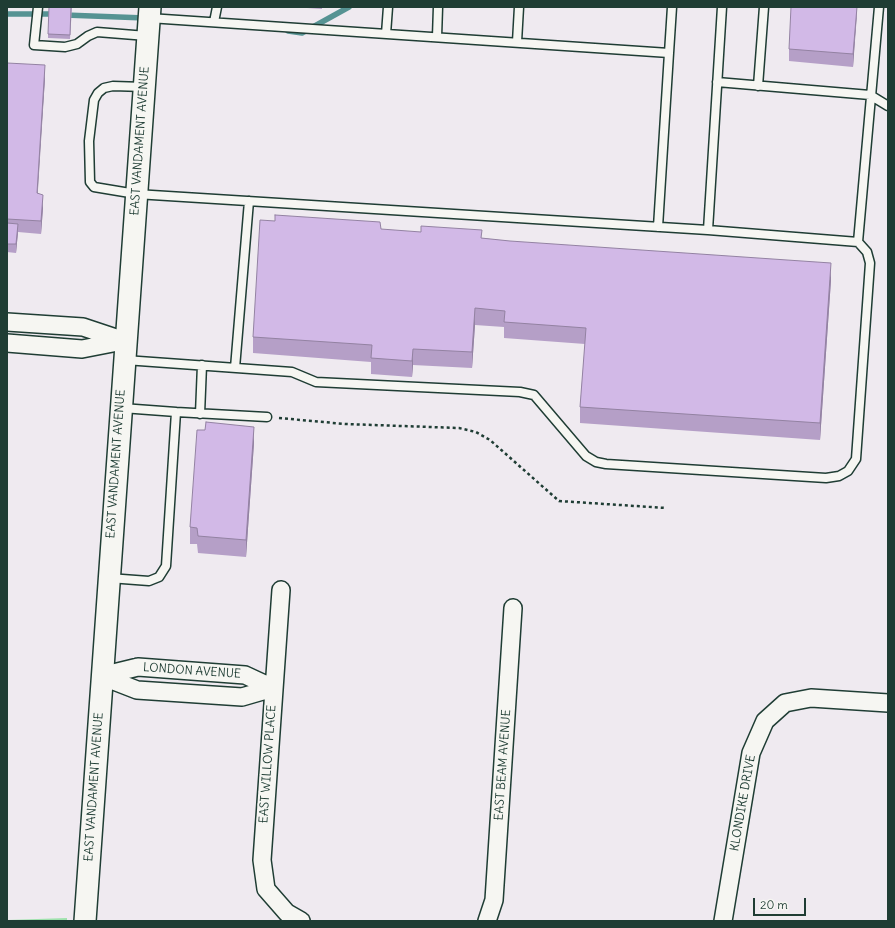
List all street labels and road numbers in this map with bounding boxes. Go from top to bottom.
street label: EAST VANDAMENT AVENUE [128,66,152,216]
street label: EAST VANDAMENT AVENUE [104,389,128,539]
street label: LONDON AVENUE [143,660,241,682]
street label: EAST WILLOW PLACE [257,704,279,824]
street label: EAST BEAM AVENUE [492,709,514,821]
street label: EAST VANDAMENT AVENUE [82,712,106,862]
street label: KLONDIKE DRIVE [727,754,759,852]

